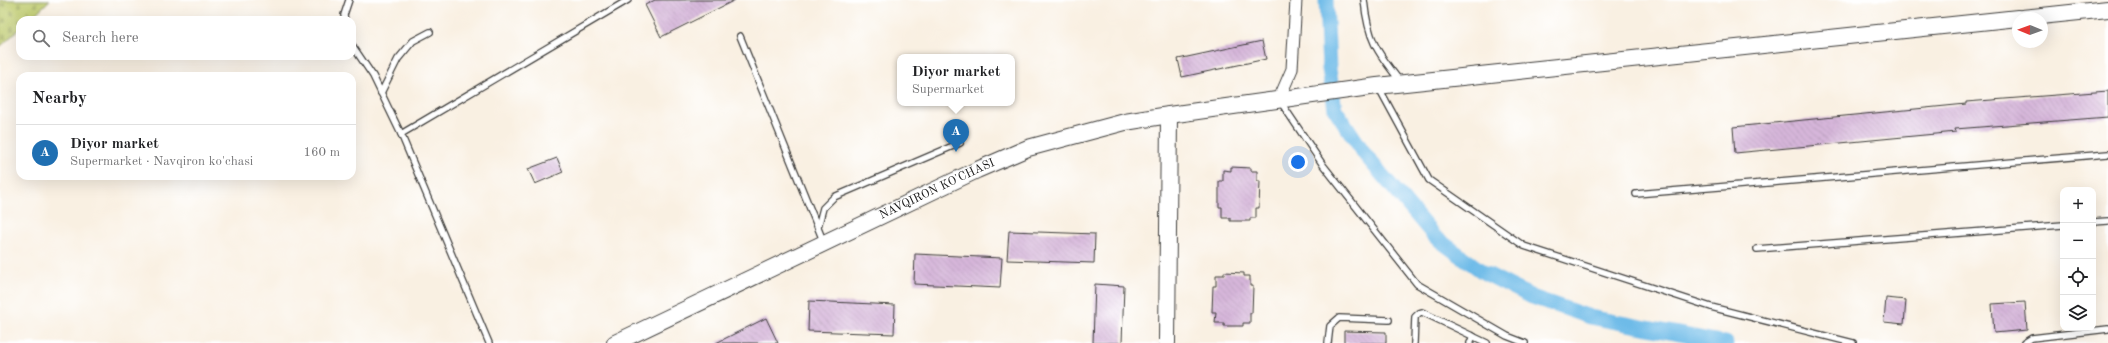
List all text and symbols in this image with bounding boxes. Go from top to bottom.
north arrow [2012,12,2048,48]
search box [16,16,356,60]
icon: search [30,27,52,49]
text: Search here [62,31,139,46]
popup [897,54,1015,106]
text: Diyor market [912,65,1000,80]
text: Supermarket [912,83,984,96]
text: Nearby [32,90,87,107]
pin: A [943,119,969,152]
text: Diyor market [70,137,159,152]
text: A [40,146,50,159]
text: 160 m [303,146,340,159]
your location [1288,152,1308,172]
text: Supermarket · Navqiron ko'chasi [70,155,253,168]
street label: NAVQIRON KO'CHASI [878,157,997,222]
map controls [2060,187,2096,331]
button: + [2060,187,2096,223]
button: − [2060,223,2096,259]
button: locate [2060,259,2096,295]
button: layers [2060,295,2096,331]

